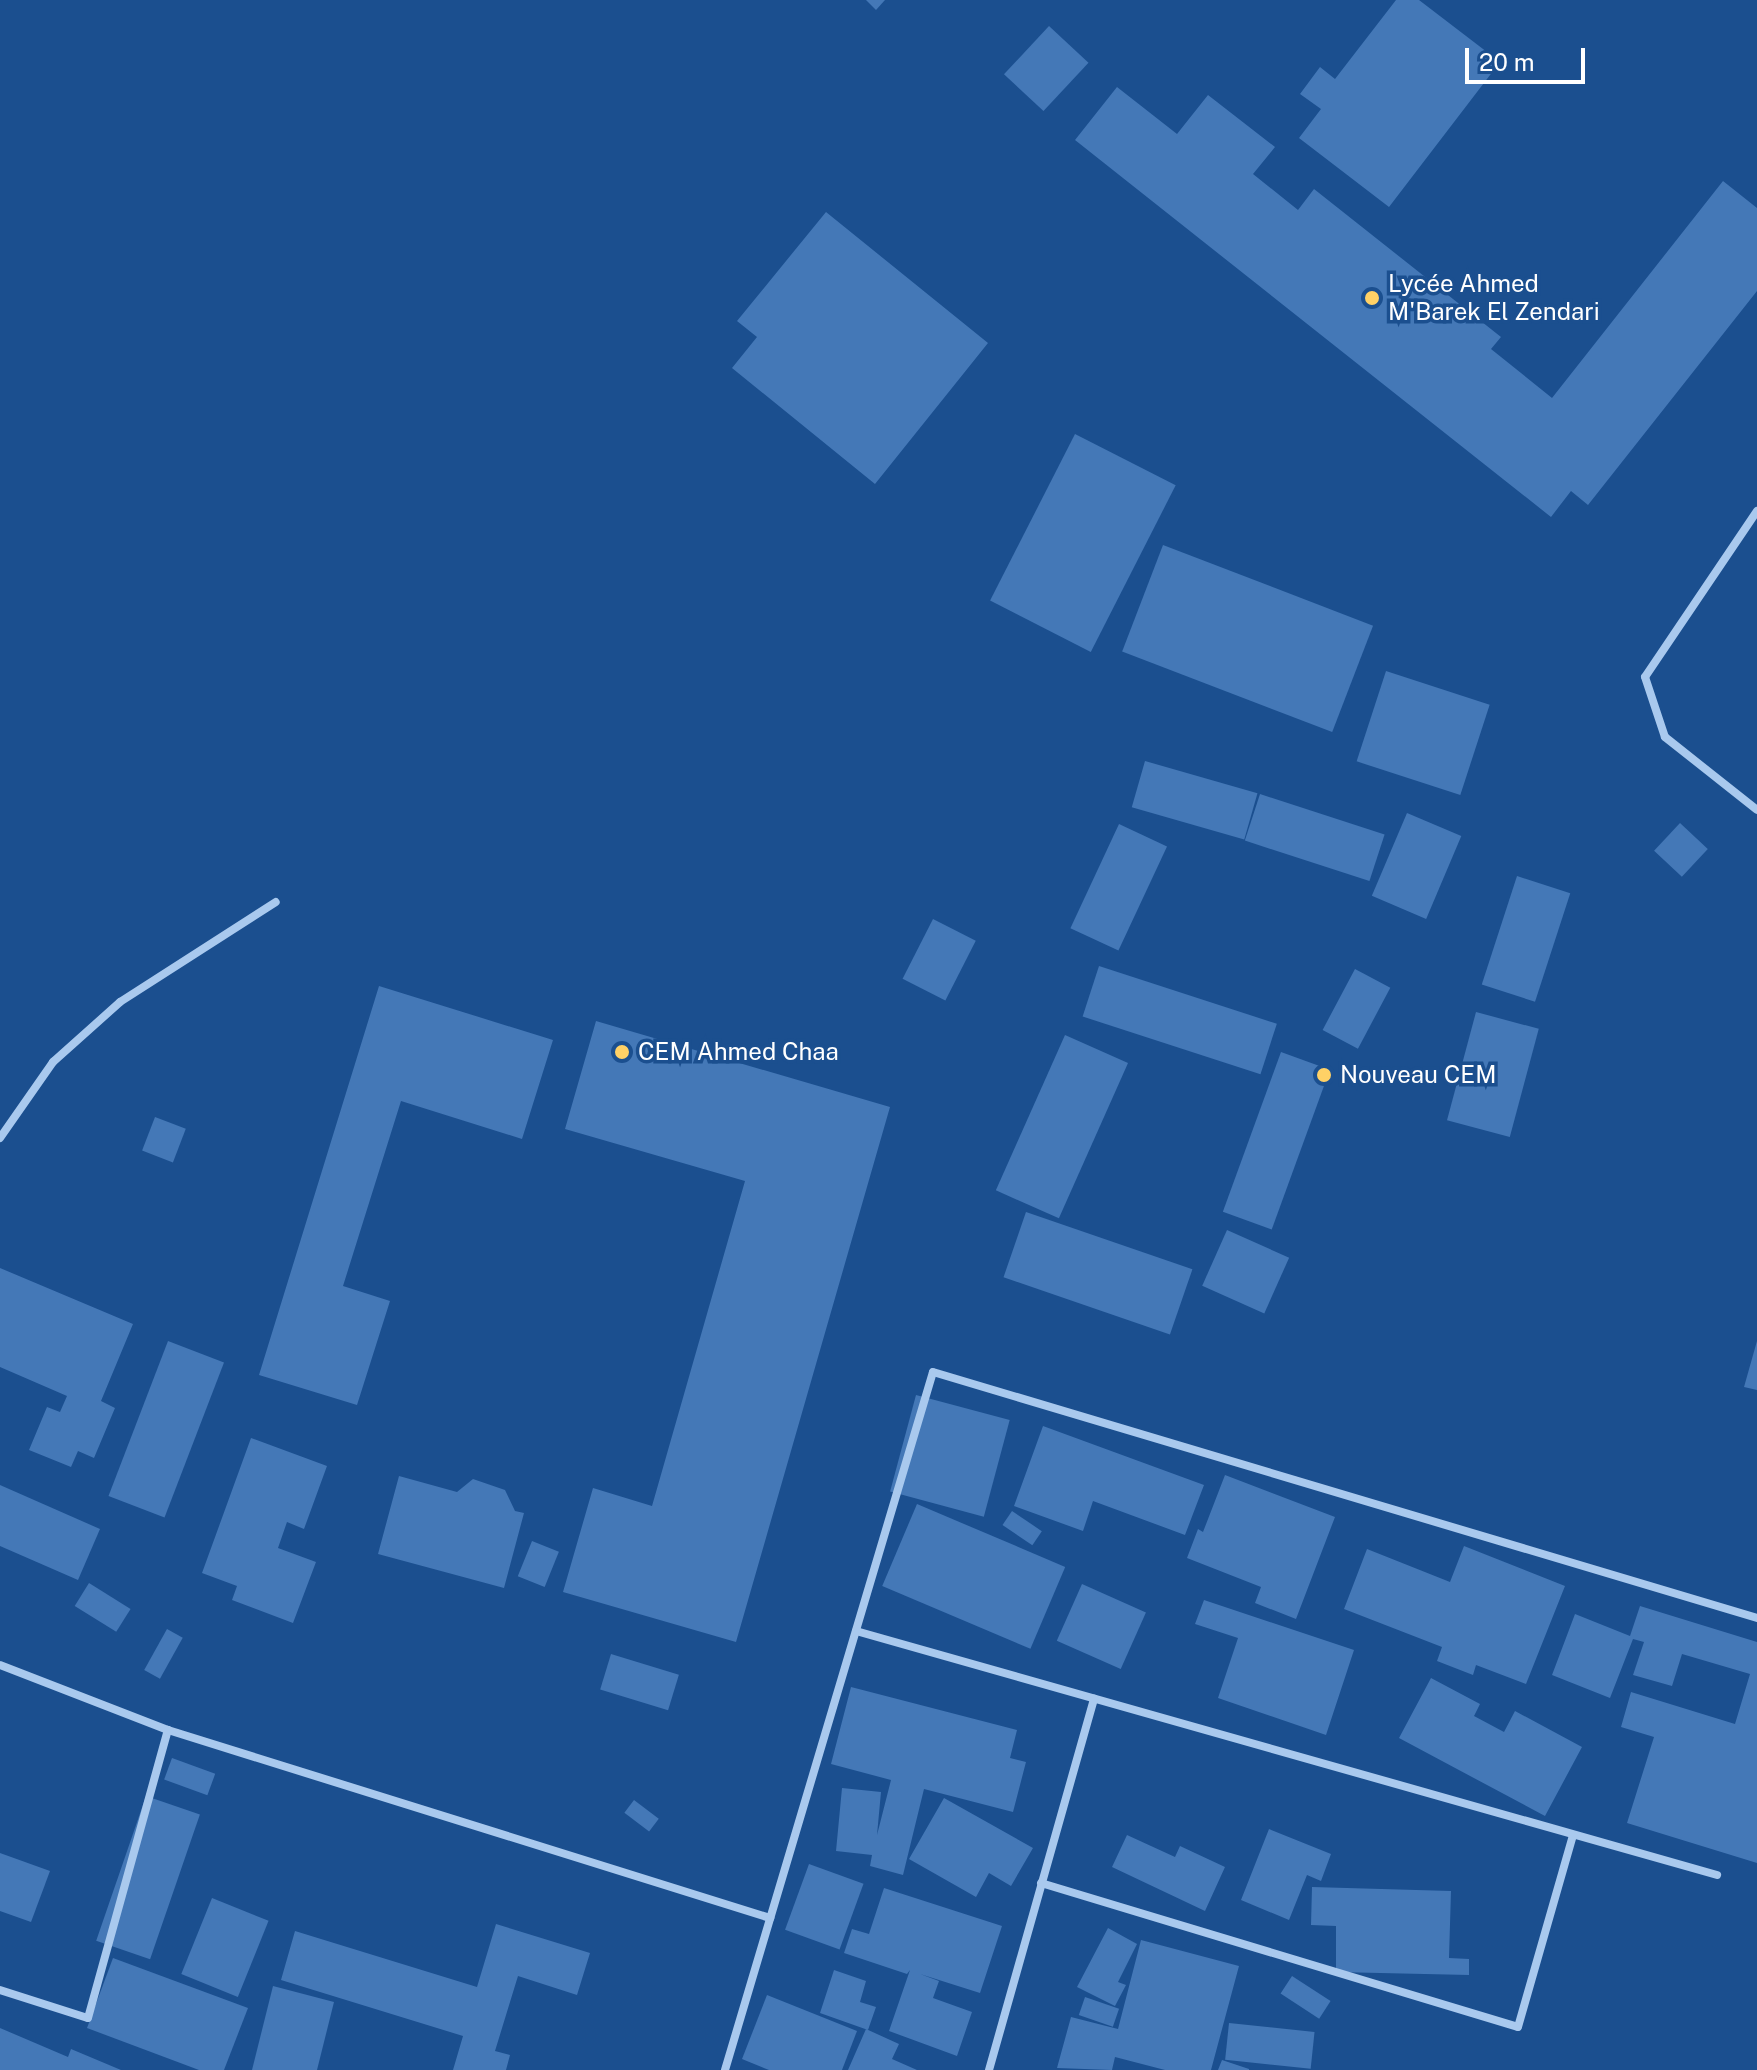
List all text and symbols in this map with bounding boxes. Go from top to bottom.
scale bar [1469,32,1589,82]
text: 20 m [1479,48,1535,76]
place label: Lycée Ahmed M'Barek El Zendari [1388,270,1600,326]
marker: Lycée Ahmed M'Barek El Zendari [1363,289,1381,307]
place label: CEM Ahmed Chaa [638,1038,839,1066]
marker: CEM Ahmed Chaa [613,1043,631,1061]
place label: Nouveau CEM [1340,1061,1497,1089]
marker: Nouveau CEM [1315,1066,1333,1084]

